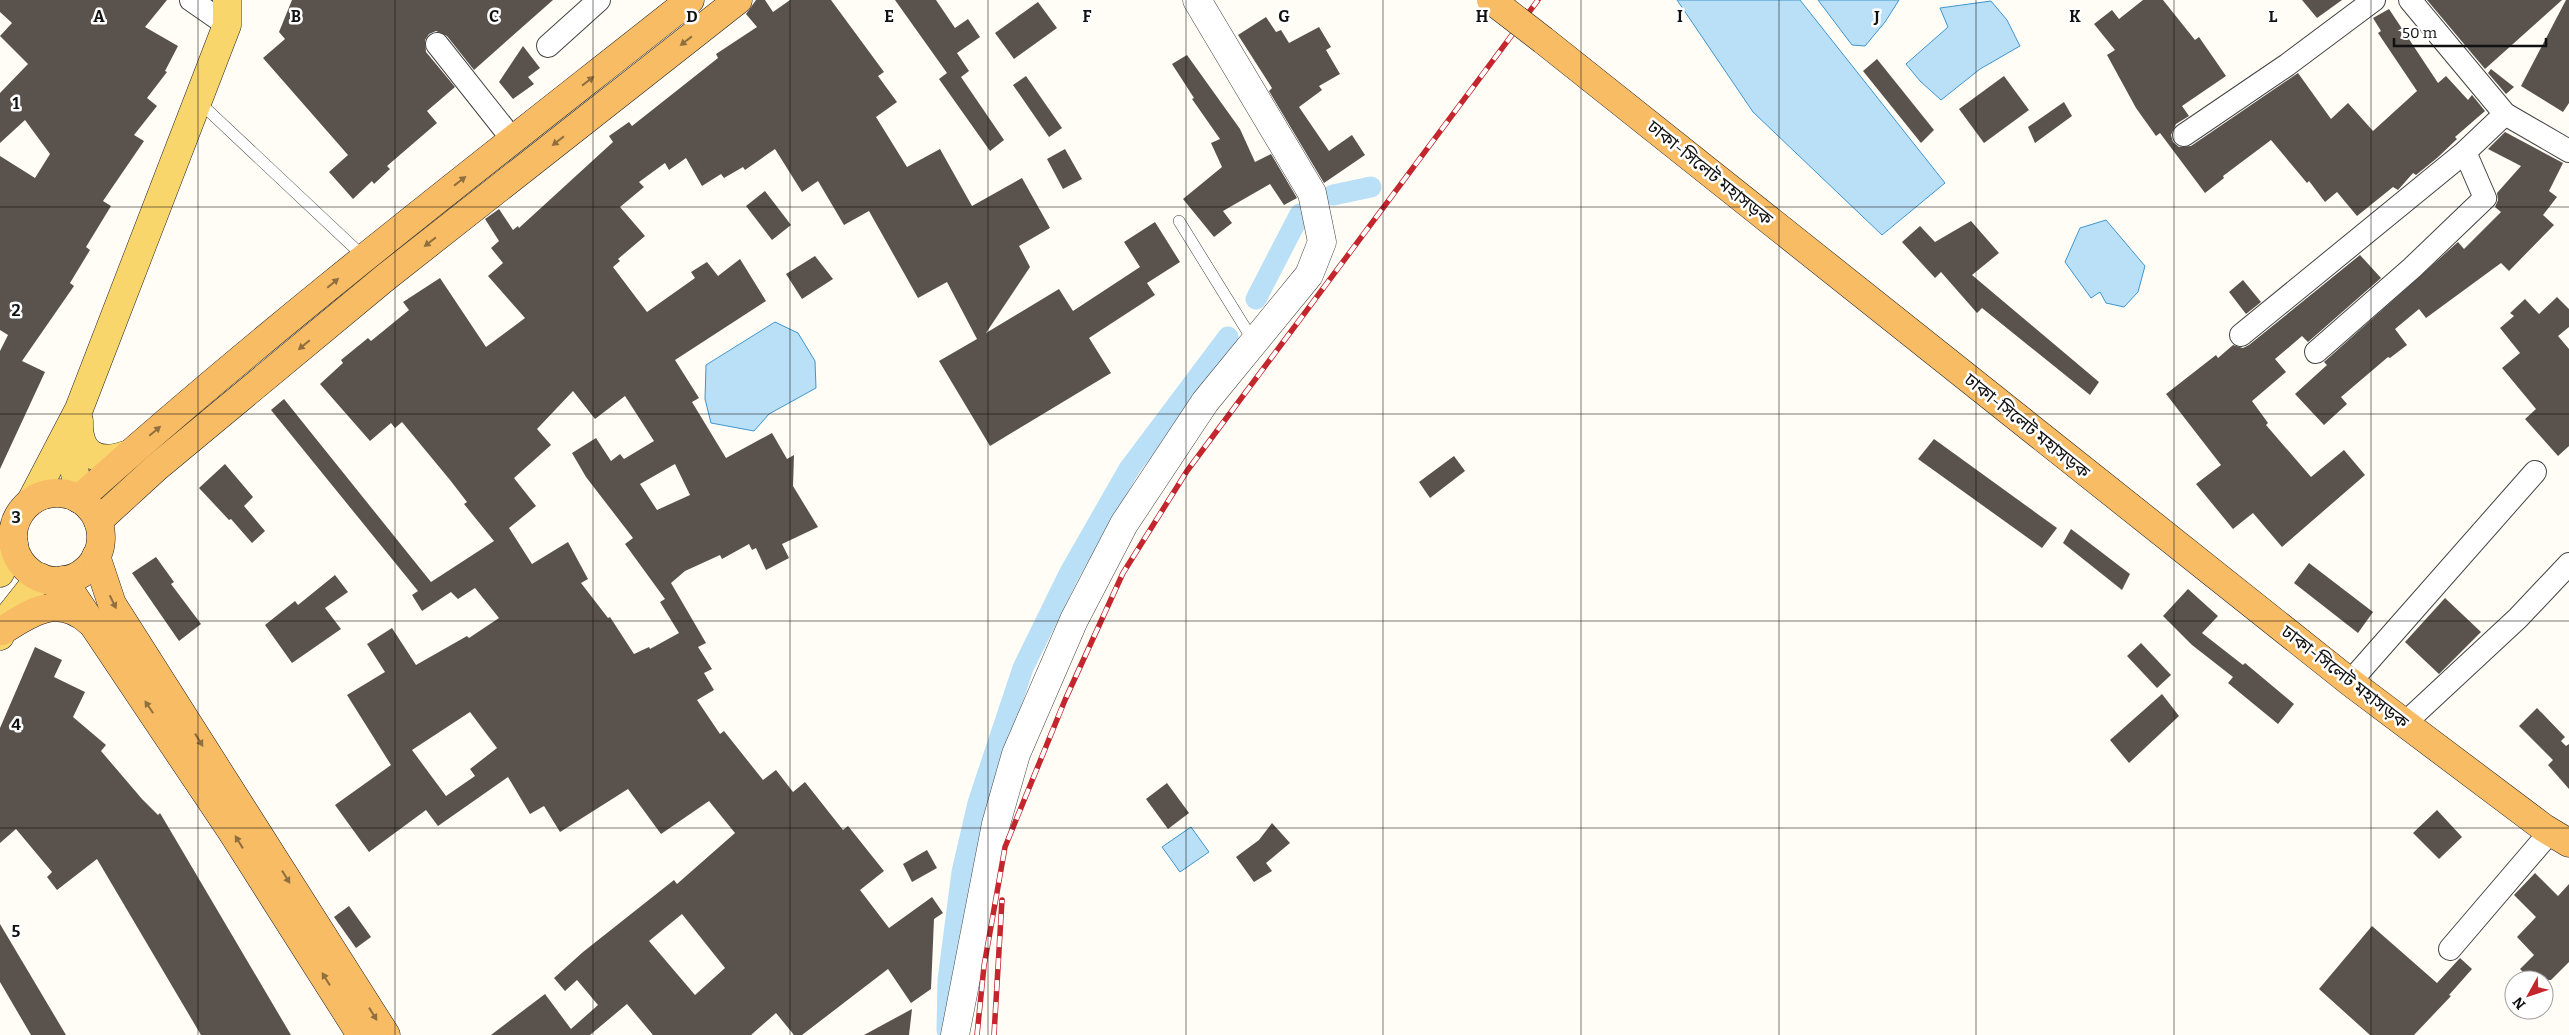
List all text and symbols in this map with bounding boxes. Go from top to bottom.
text: A [93,7,105,26]
text: B [291,7,301,26]
text: C [489,7,499,26]
text: D [686,7,698,26]
text: E [884,7,894,26]
text: F [1083,7,1092,26]
text: G [1278,7,1290,26]
text: H [1476,7,1489,26]
text: I [1677,7,1683,26]
text: J [1873,7,1880,26]
text: K [2069,7,2081,26]
text: L [2269,7,2278,26]
scale bar [2394,15,2546,47]
text: 50 m [2402,24,2438,42]
one-way arrow [679,36,693,46]
one-way arrow [581,75,594,86]
text: 1 [13,94,20,113]
street label: ঢাকা-সিলেট মহাসড়ক [1642,115,1778,231]
one-way arrow [552,136,565,147]
one-way arrow [453,176,466,187]
one-way arrow [423,237,437,247]
one-way arrow [327,277,340,288]
text: 2 [11,301,21,320]
one-way arrow [298,339,311,350]
street label: ঢাকা-সিলেট মহাসড়ক [1959,368,2095,484]
one-way arrow [148,426,161,437]
text: 3 [11,508,21,527]
one-way arrow [109,595,117,609]
street label: ঢাকা-সিলেট মহাসড়ক [2276,620,2413,734]
one-way arrow [144,700,154,713]
text: 4 [11,715,21,734]
one-way arrow [194,733,204,746]
one-way arrow [234,835,244,848]
one-way arrow [281,870,291,884]
text: 5 [12,922,21,941]
north arrow [2504,970,2554,1020]
one-way arrow [321,972,331,986]
text: N [2509,993,2529,1013]
one-way arrow [368,1007,378,1021]

